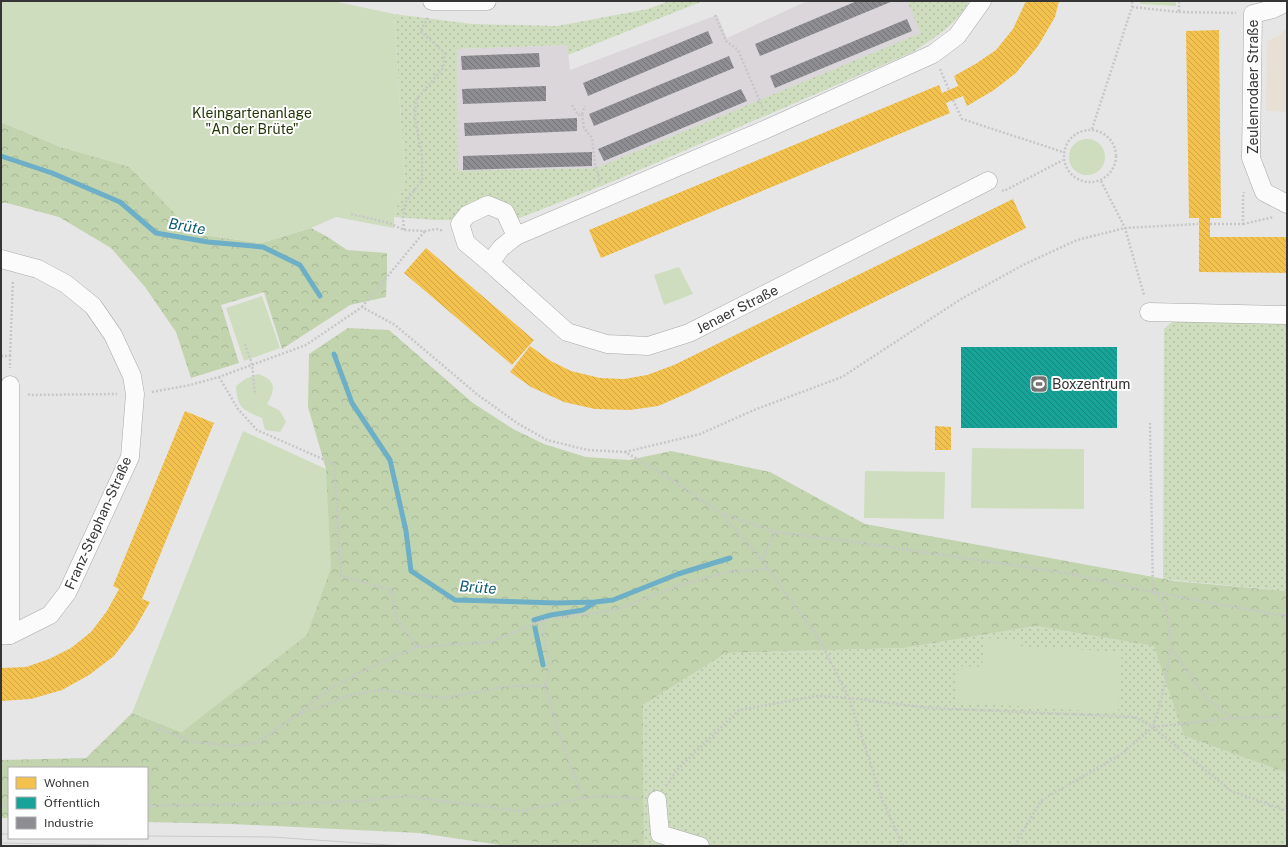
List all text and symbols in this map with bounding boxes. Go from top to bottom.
street label: Zeulenrodaer Straße [1245,20,1261,154]
park label: Kleingartenanlage "An der Brüte" [192,105,312,137]
water label: Brüte [167,214,207,238]
street label: Jenaer Straße [693,281,781,336]
sports icon: Boxzentrum [1029,374,1049,394]
place label: Boxzentrum [1052,376,1130,392]
street label: Franz-Stephan-Straße [61,454,135,592]
water label: Brüte [459,577,497,597]
legend [8,767,148,839]
text: Wohnen [44,776,89,790]
text: Öffentlich [44,796,100,810]
text: Industrie [44,816,94,830]

